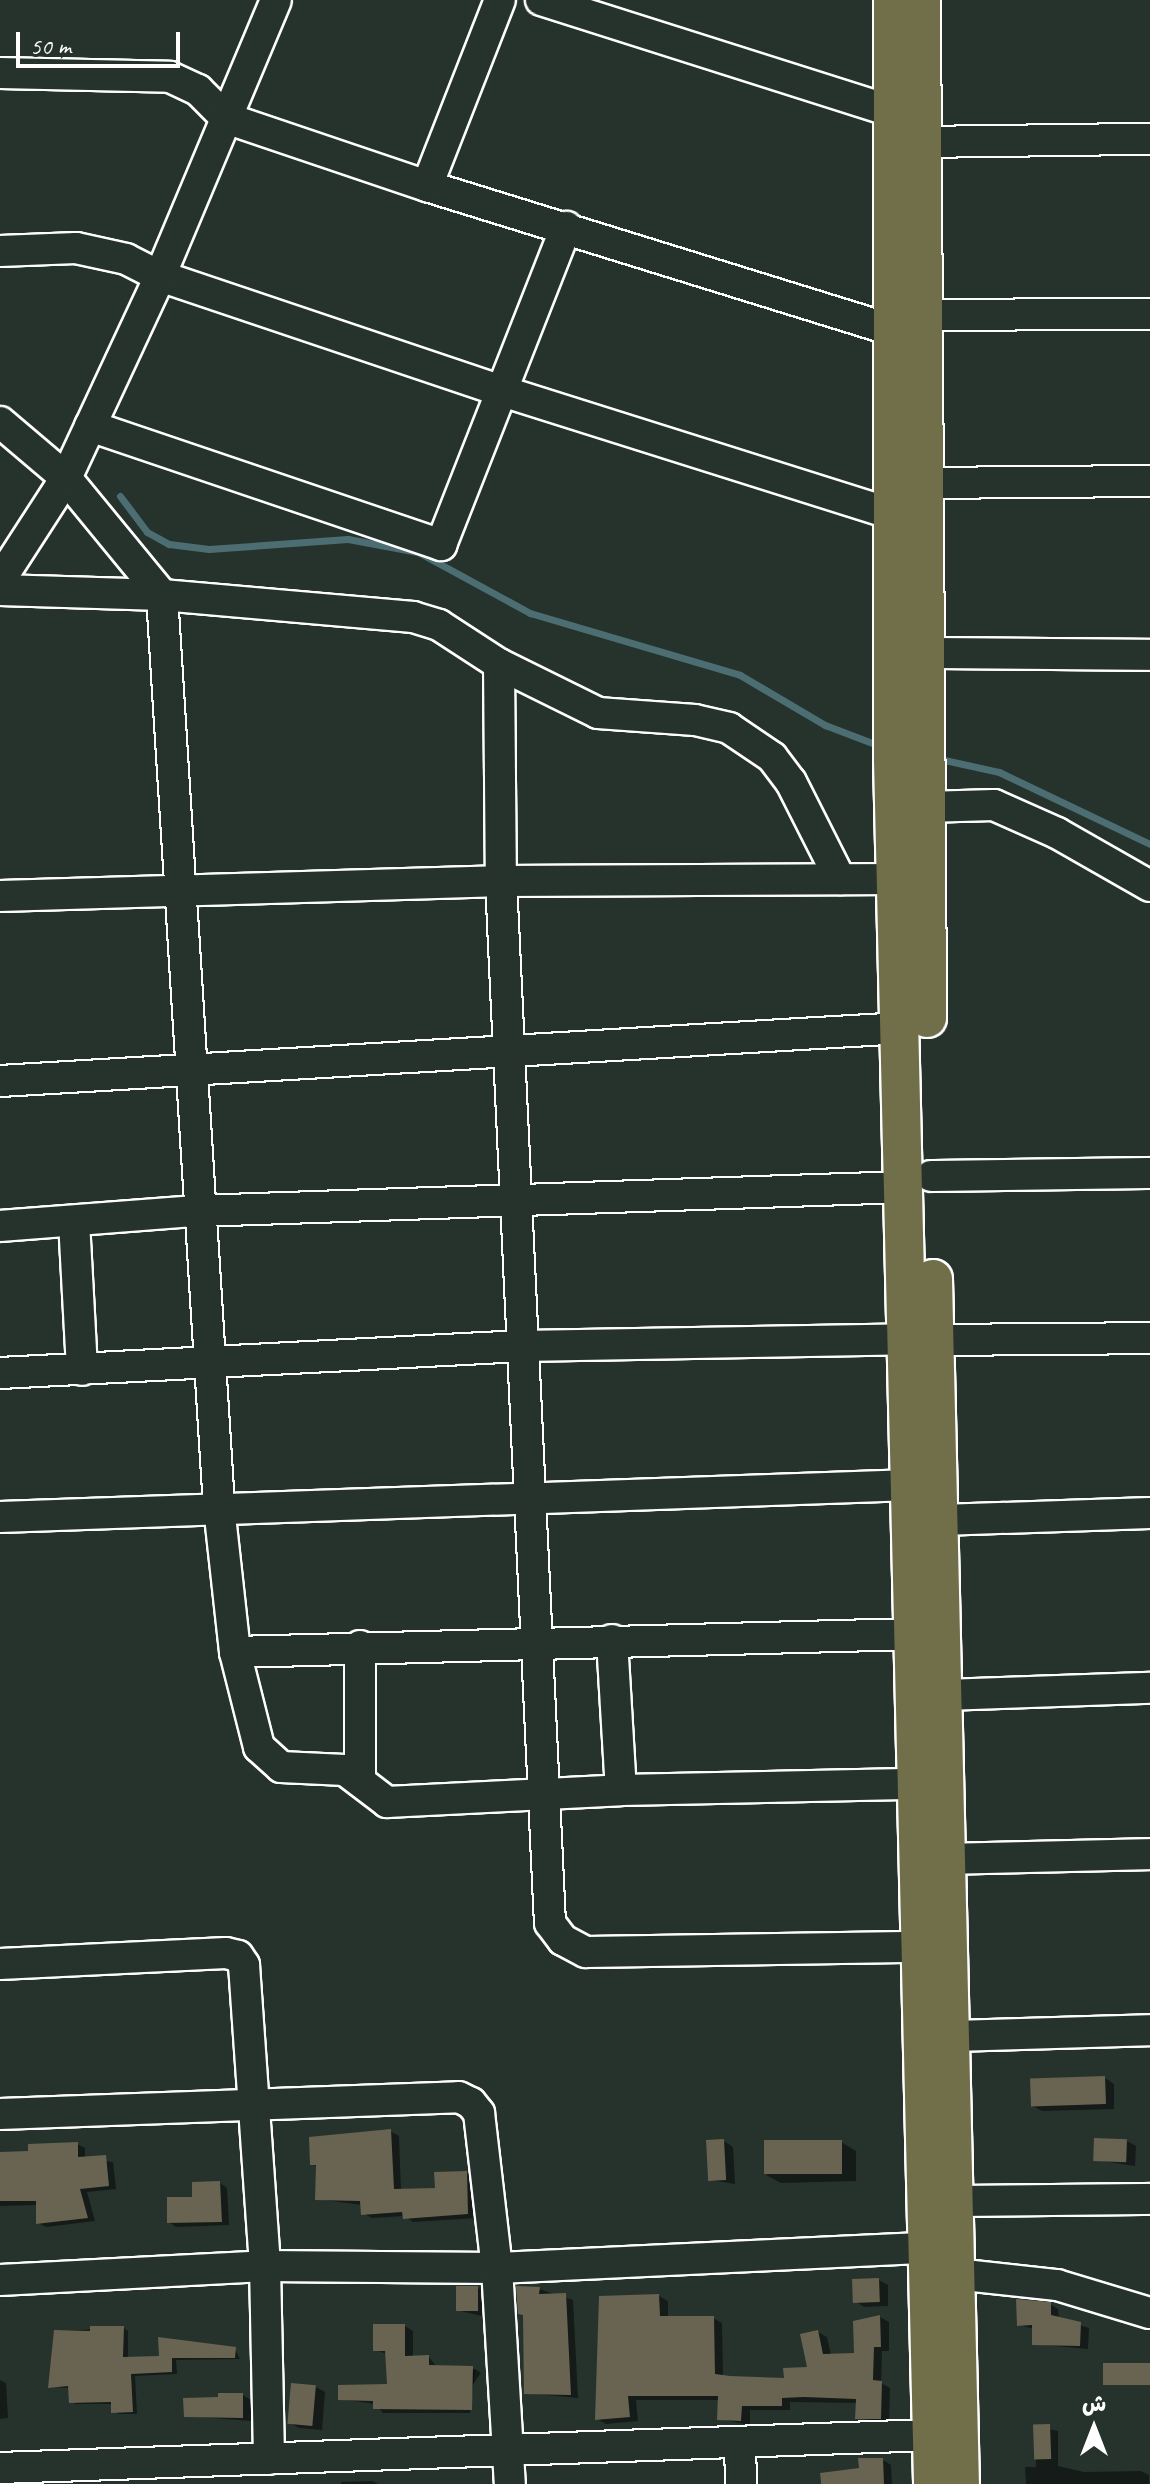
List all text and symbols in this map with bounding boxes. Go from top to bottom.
scale bar [20,16,184,66]
text: 50 m [30,31,71,61]
north arrow [1054,2388,1134,2468]
text: ش [1082,2390,1106,2418]

